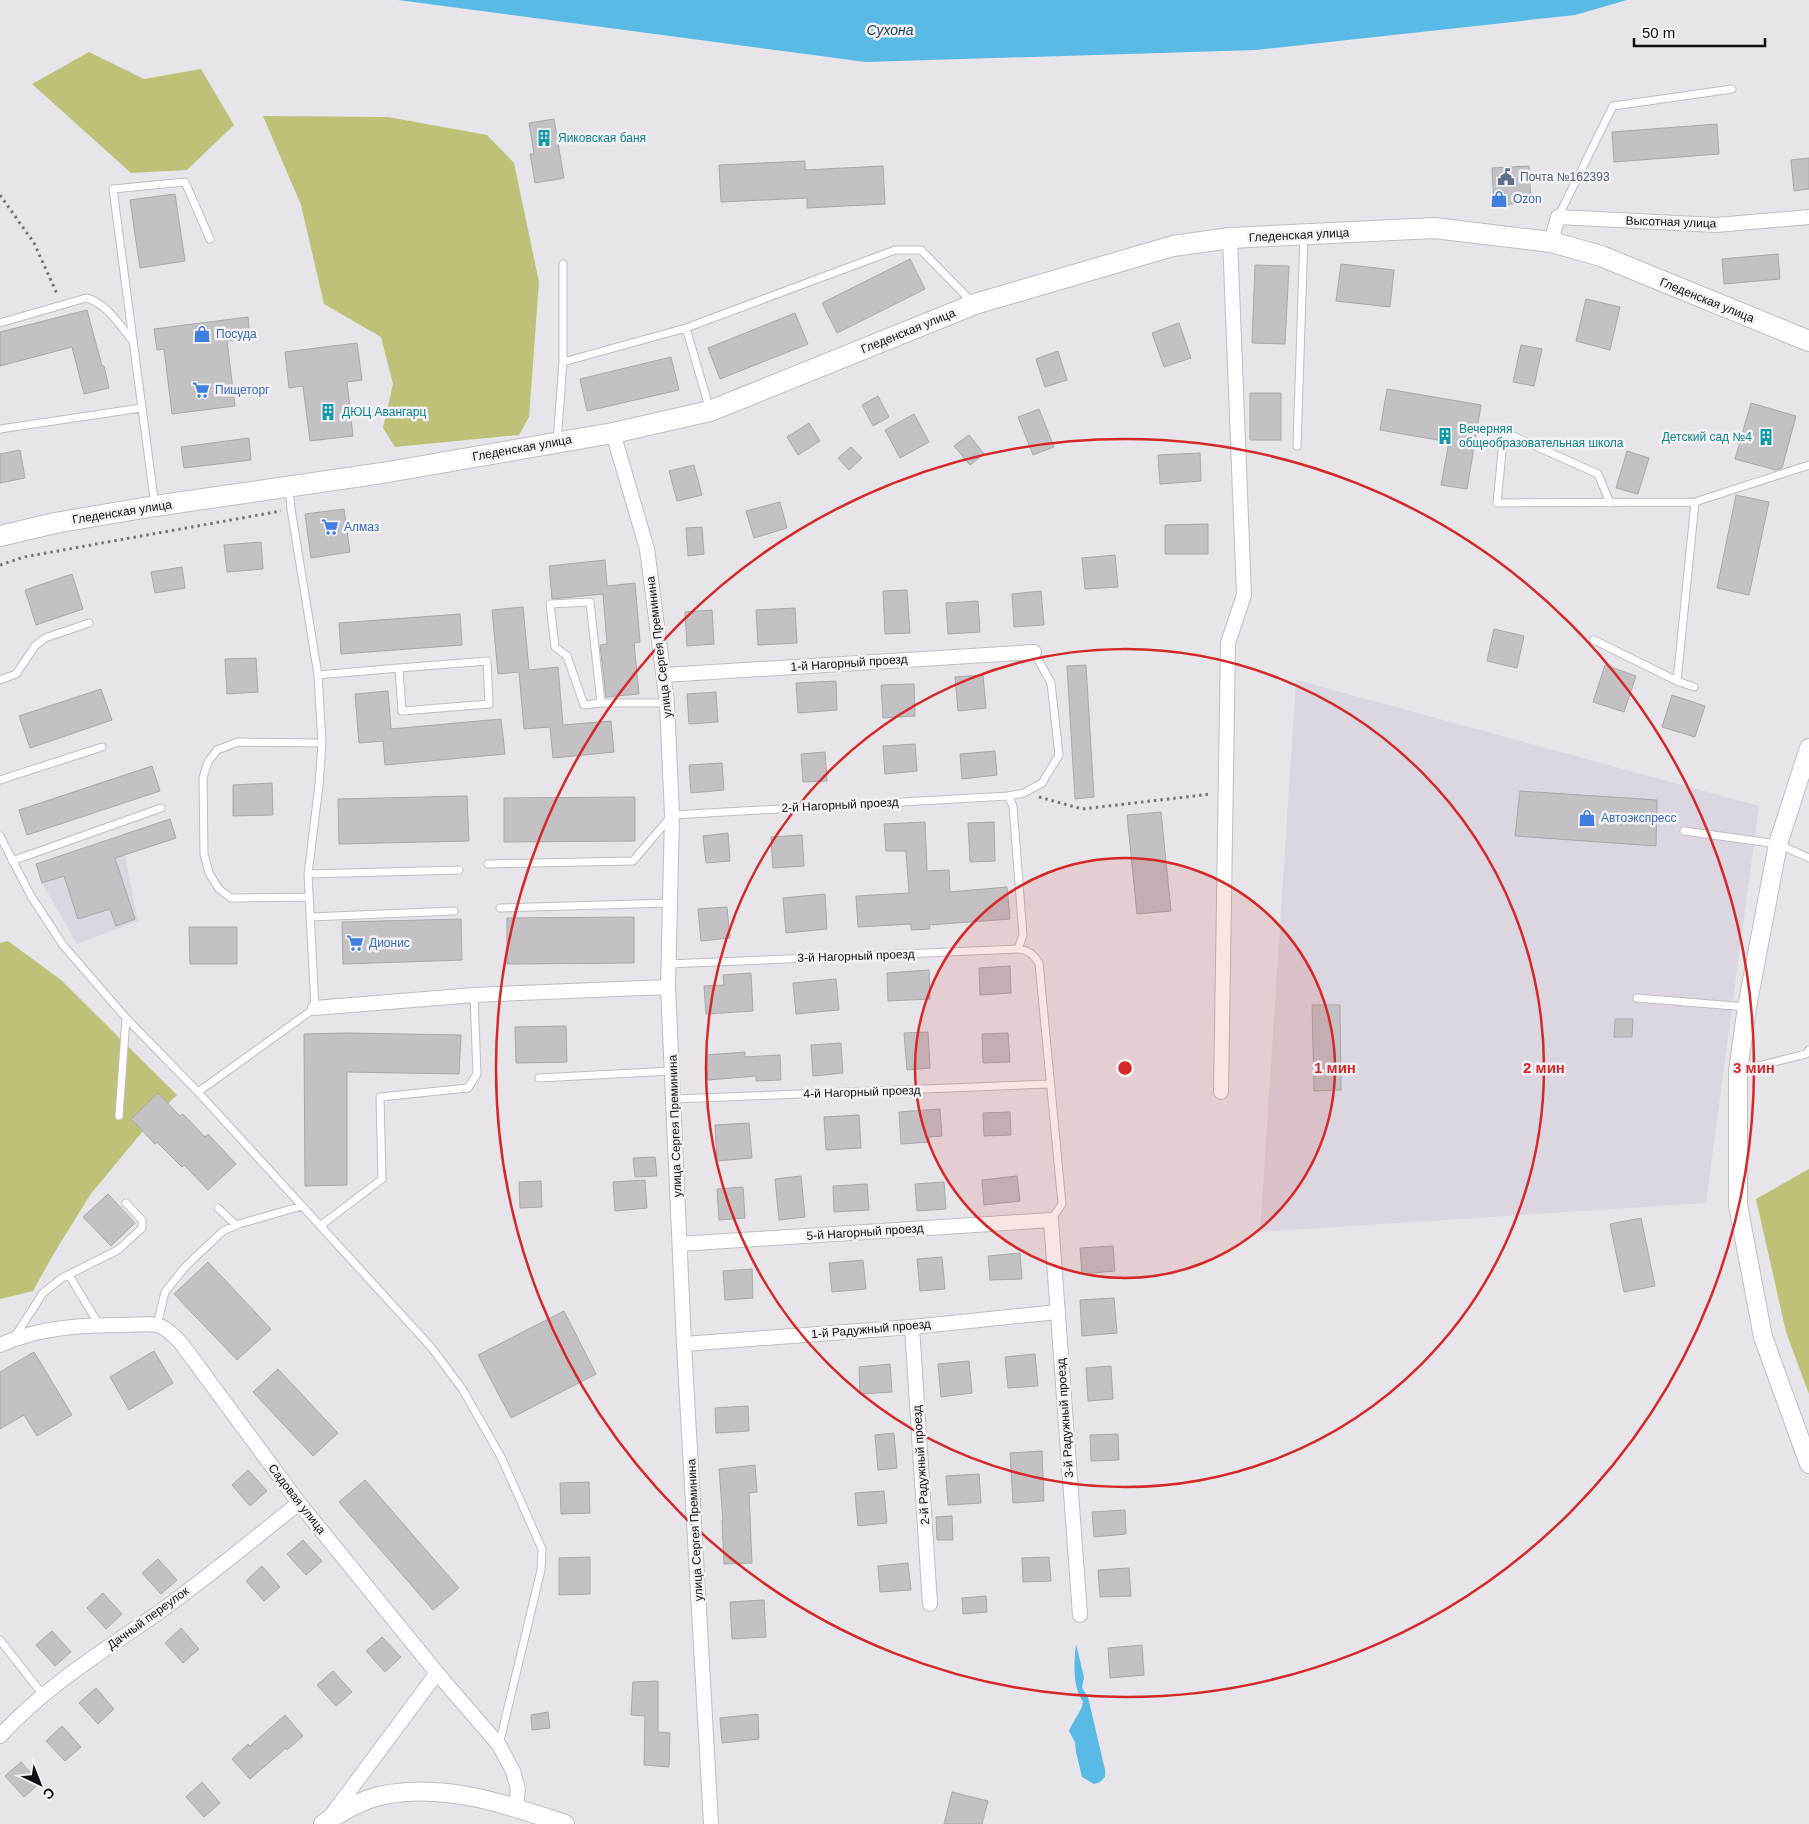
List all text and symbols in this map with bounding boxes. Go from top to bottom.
scale bar [1634,15,1765,47]
water label: Сухона [866,22,914,38]
text: 50 m [1642,24,1675,41]
building icon: Яиковская баня [534,128,554,148]
place label: Яиковская баня [558,131,646,145]
public building icon: Почта №162393 [1496,167,1516,187]
place label: Почта №162393 [1520,170,1610,184]
shop icon: Ozon [1489,189,1509,209]
place label: Ozon [1513,192,1542,206]
street label: Высотная улица [1625,213,1717,231]
street label: Гледенская улица [1248,225,1350,245]
street label: Гледенская улица [1658,275,1757,325]
street label: Гледенская улица [859,306,958,356]
shop icon: Посуда [192,324,212,344]
place label: Посуда [216,327,257,341]
supermarket icon: Пищеторг [191,380,211,400]
place label: Пищеторг [215,383,270,397]
building icon: ДЮЦ Авангарц [318,402,338,422]
place label: ДЮЦ Авангарц [342,405,426,419]
place label: Вечерняя общеобразовательная школа [1459,422,1624,450]
building icon: Вечерняя общеобразовательная школа [1435,426,1455,446]
building icon: Детский сад №4 [1756,427,1776,447]
place label: Детский сад №4 [1662,430,1752,444]
street label: Гледенская улица [471,432,573,464]
street label: Гледенская улица [71,497,173,527]
supermarket icon: Алмаз [320,517,340,537]
place label: Алмаз [344,520,380,534]
street label: улица Сергея Преминина [643,575,675,719]
street label: 1-й Нагорный проезд [790,652,908,674]
street label: 2-й Нагорный проезд [781,795,899,815]
shop icon: Автоэкспресс [1577,808,1597,828]
place label: Автоэкспресс [1601,811,1677,825]
supermarket icon: Дионис [345,933,365,953]
place label: Дионис [369,936,410,950]
street label: 3-й Нагорный проезд [797,947,915,965]
street label: улица Сергея Преминина [666,1054,684,1197]
centre of rings [1116,1059,1134,1077]
text: 1 мин [1314,1059,1356,1076]
text: 2 мин [1523,1059,1565,1076]
text: 3 мин [1733,1059,1775,1076]
street label: 4-й Нагорный проезд [803,1083,921,1101]
street label: 5-й Нагорный проезд [806,1221,924,1243]
street label: 1-й Радужный проезд [811,1317,931,1341]
street label: 3-й Радужный проезд [1054,1358,1076,1478]
street label: 2-й Радужный проезд [910,1405,932,1525]
street label: улица Сергея Преминина [684,1458,706,1602]
street label: Садовая улица [265,1461,329,1537]
street label: Дачный переулок [105,1583,192,1652]
north arrow [15,1759,65,1809]
text: С [40,1784,58,1803]

